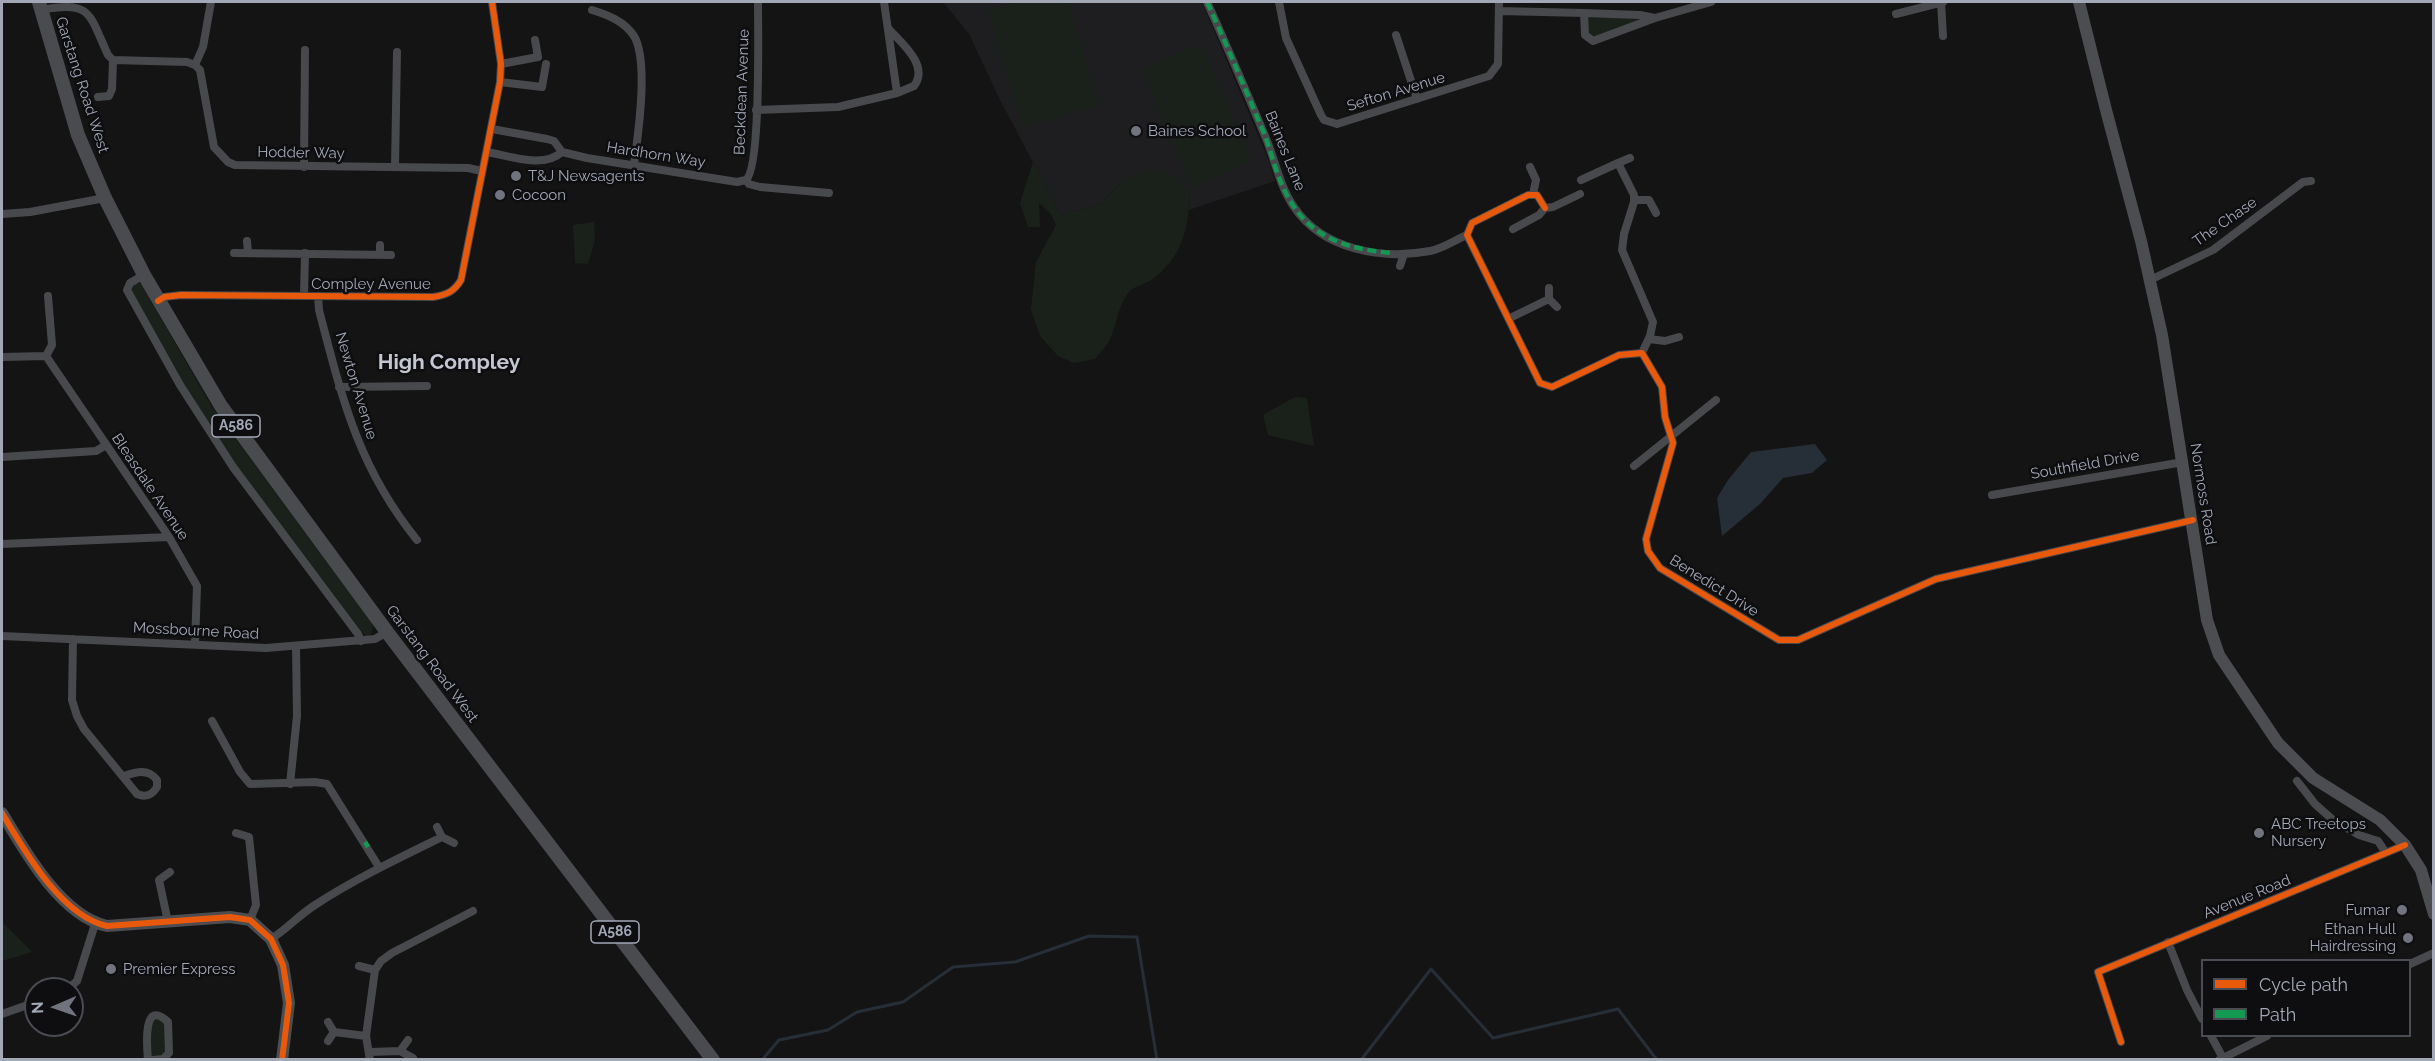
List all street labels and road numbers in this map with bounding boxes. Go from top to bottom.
street label: Garstang Road West [51,15,113,155]
street label: Beckdean Avenue [731,29,753,155]
street label: Sefton Avenue [1345,69,1447,115]
street label: Baines Lane [1261,108,1309,194]
street label: Hardhorn Way [605,138,707,172]
street label: Hodder Way [257,143,345,163]
street label: The Chase [2190,193,2260,251]
street label: Compley Avenue [311,275,431,293]
street label: Newton Avenue [331,330,381,442]
road number: A586 [212,415,260,437]
street label: Bleasdale Avenue [108,430,192,544]
street label: Normoss Road [2186,442,2220,546]
street label: Southfield Drive [2029,447,2141,483]
street label: Benedict Drive [1666,551,1762,621]
street label: Garstang Road West [382,602,482,726]
street label: Mossbourne Road [133,619,259,643]
street label: Avenue Road [2201,871,2293,923]
road number: A586 [591,921,639,943]

